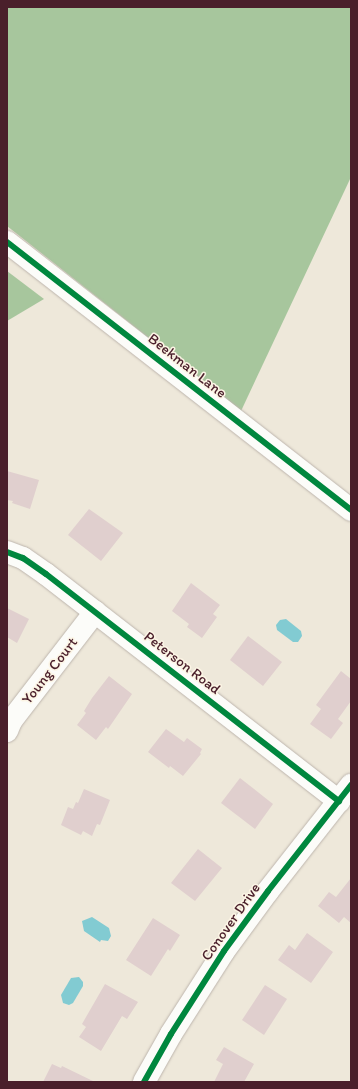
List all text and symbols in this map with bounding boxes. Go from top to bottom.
street label: Beekman Lane [144,330,230,402]
street label: Peterson Road [140,628,224,698]
street label: Young Court [18,634,82,708]
street label: Conover Drive [198,880,264,964]

